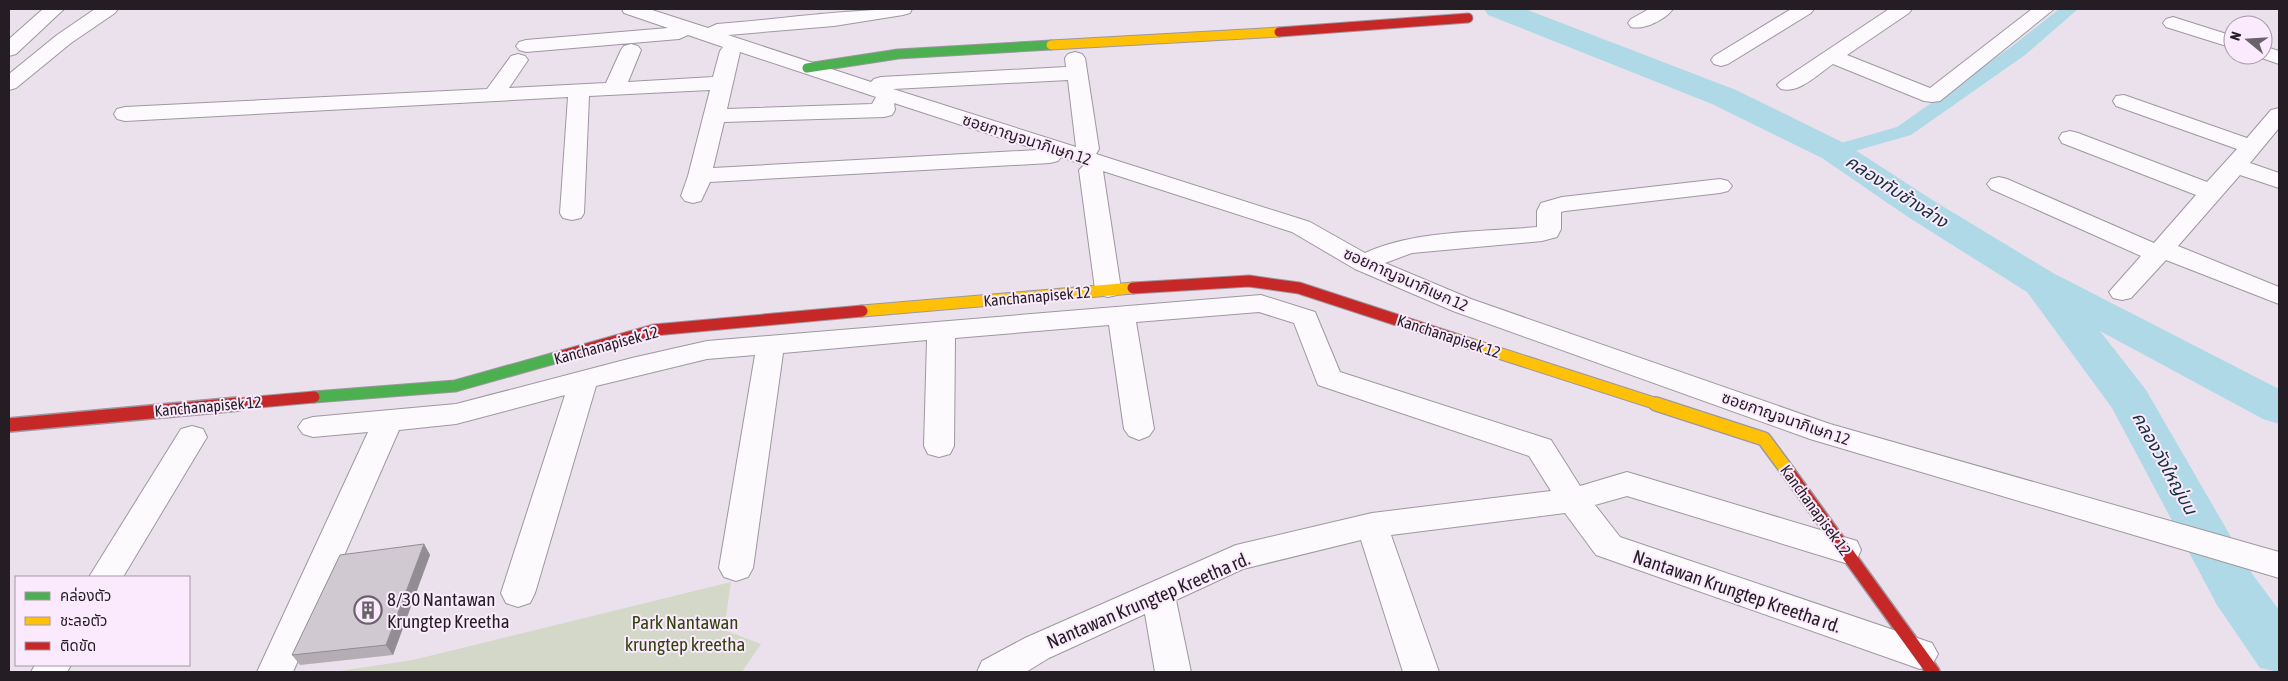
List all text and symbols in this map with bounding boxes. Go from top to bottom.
north arrow [2223,15,2273,65]
text: N [2227,30,2245,42]
street label: ซอยกาญจนาภิเษก 12 [960,110,1094,168]
water label: คลองทับช้างล่าง [1842,150,1953,232]
street label: ซอยกาญจนาภิเษก 12 [1341,243,1471,315]
street label: Kanchanapisek 12 [983,282,1091,311]
street label: Kanchanapisek 12 [1395,311,1503,362]
street label: Kanchanapisek 12 [552,322,661,369]
street label: ซอยกาญจนาภิเษก 12 [1720,388,1852,448]
street label: Kanchanapisek 12 [154,392,262,421]
water label: คลองวังใหญ่บน [2128,408,2202,519]
street label: Kanchanapisek 12 [1776,461,1855,559]
street label: Nantawan Krungtep Kreetha rd. [1630,545,1844,637]
street label: Nantawan Krungtep Kreetha rd. [1043,547,1253,653]
legend [15,576,190,666]
text: คล่องตัว [60,587,111,604]
place label: 8/30 Nantawan Krungtep Kreetha [387,588,510,632]
building icon: 8/30 Nantawan Krungtep Kreetha [353,595,383,625]
park label: Park Nantawan krungtep kreetha [625,611,745,655]
text: ชะลอตัว [60,612,107,629]
text: ติดขัด [60,637,96,654]

